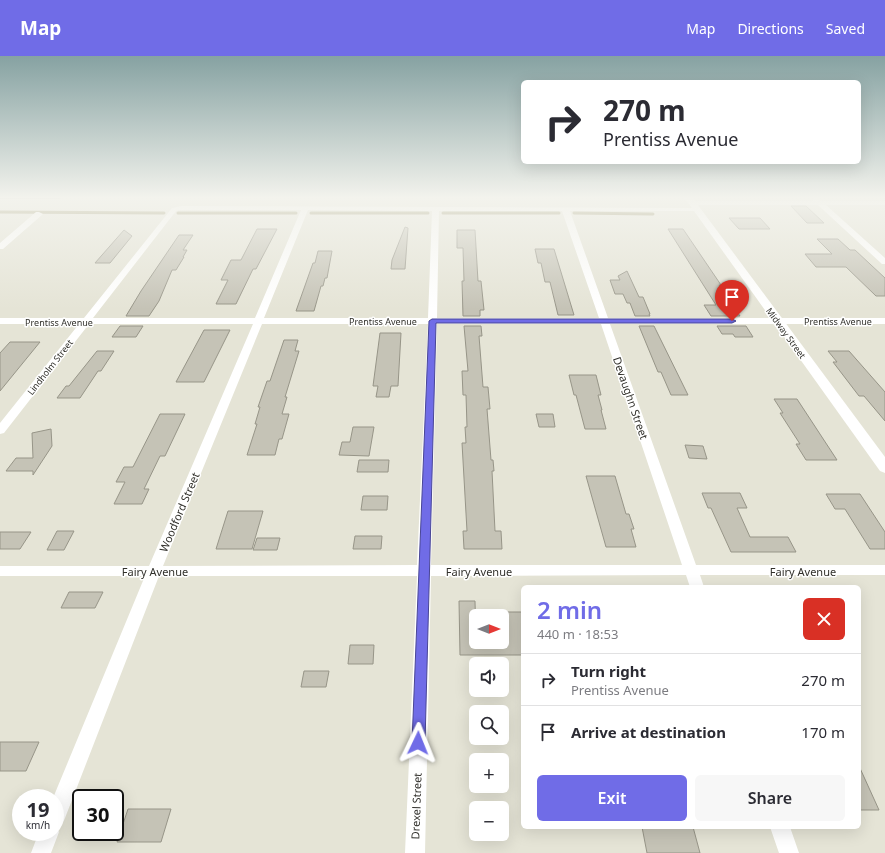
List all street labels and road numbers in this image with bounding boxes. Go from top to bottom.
street label: Midway Street [763,305,809,362]
street label: Prentiss Avenue [349,315,417,328]
street label: Prentiss Avenue [804,315,872,328]
street label: Prentiss Avenue [25,316,93,329]
street label: Lindholm Street [24,336,76,398]
street label: Devaughn Street [610,355,652,441]
street label: Woodford Street [155,470,203,554]
street label: Fairy Avenue [122,564,188,579]
street label: Fairy Avenue [446,564,512,579]
street label: Fairy Avenue [770,564,836,579]
street label: Drexel Street [407,772,425,840]

